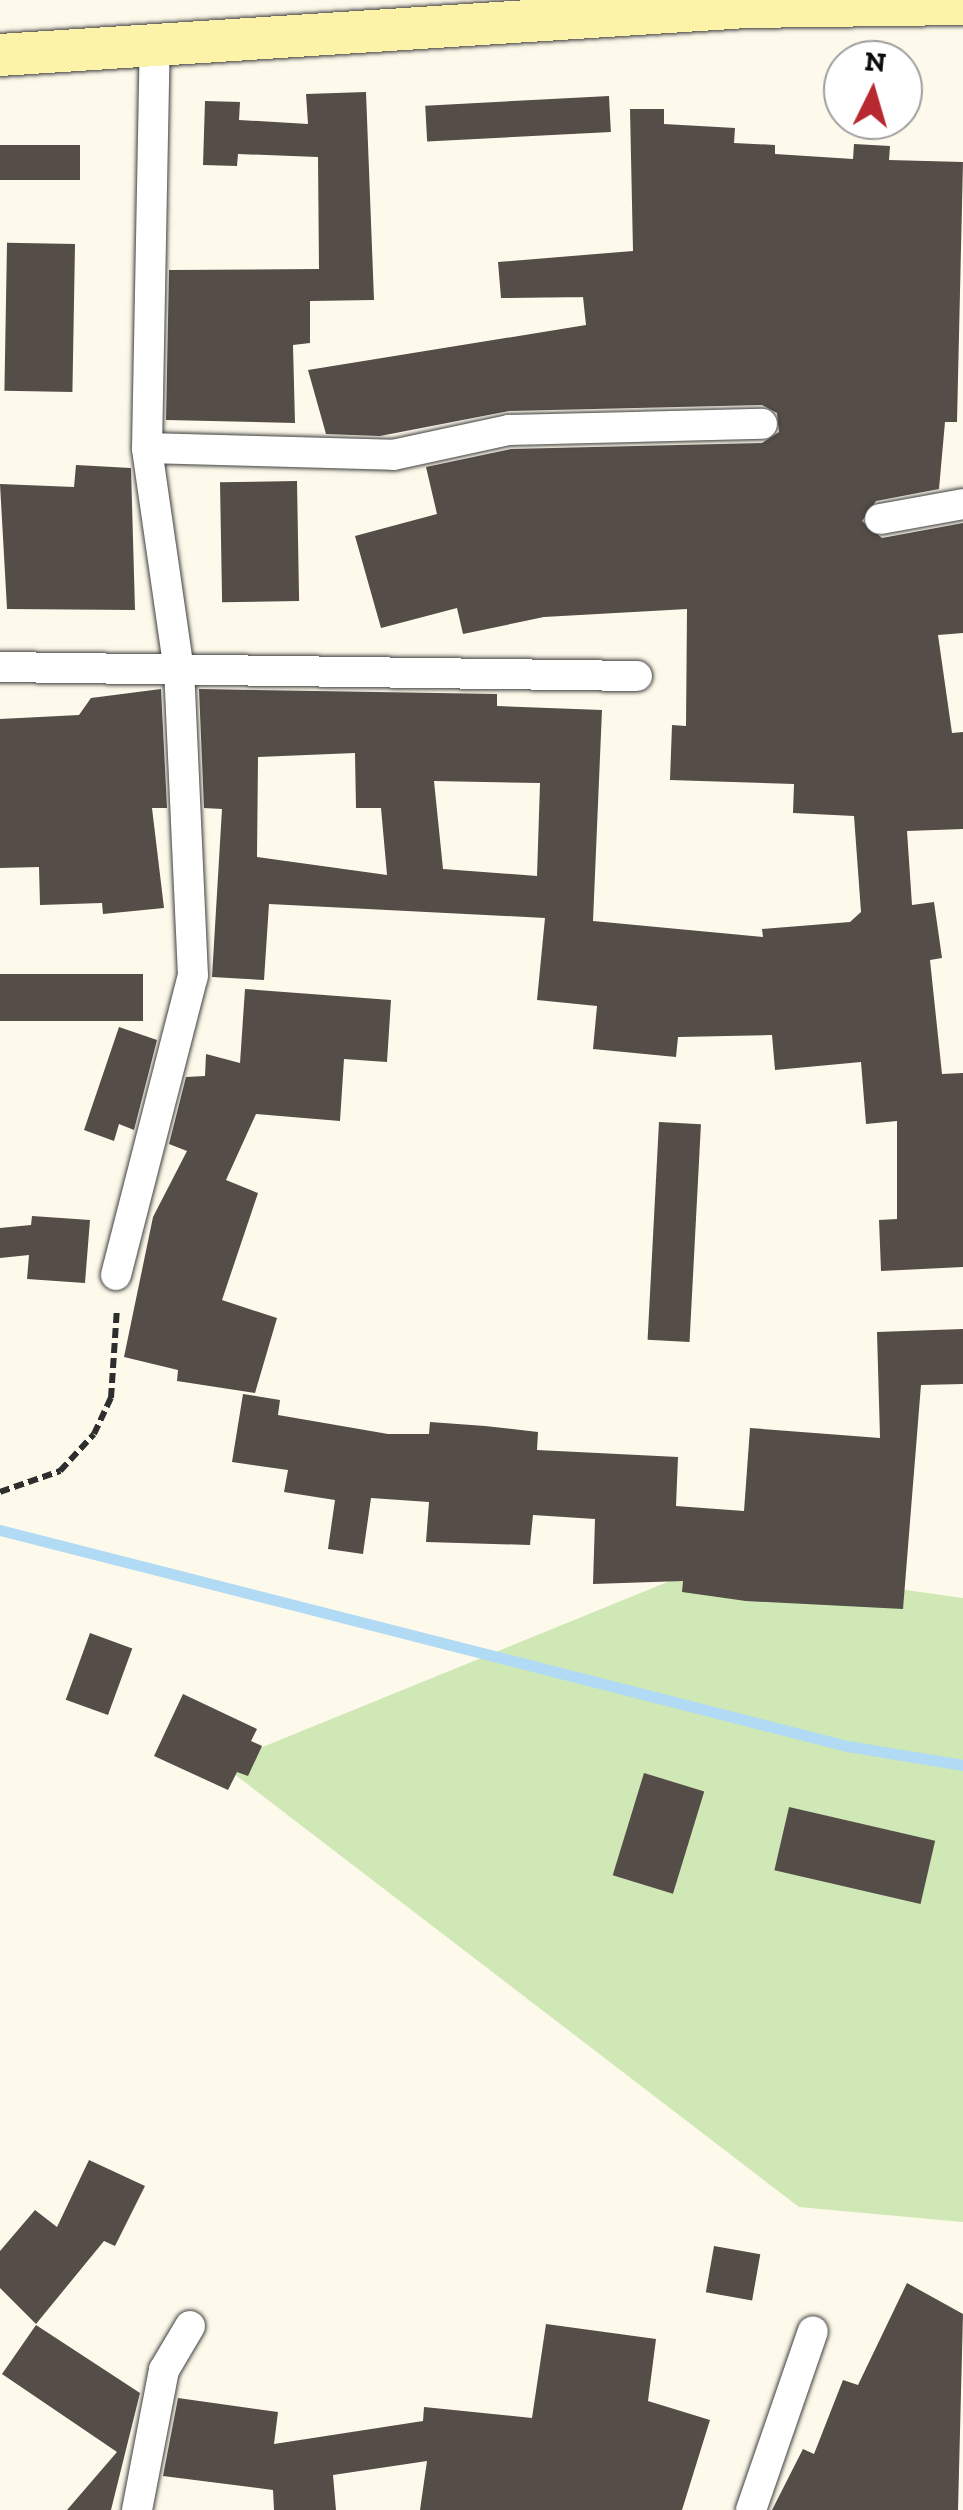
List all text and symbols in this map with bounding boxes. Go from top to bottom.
north arrow [823,40,923,140]
text: N [863,44,888,79]

